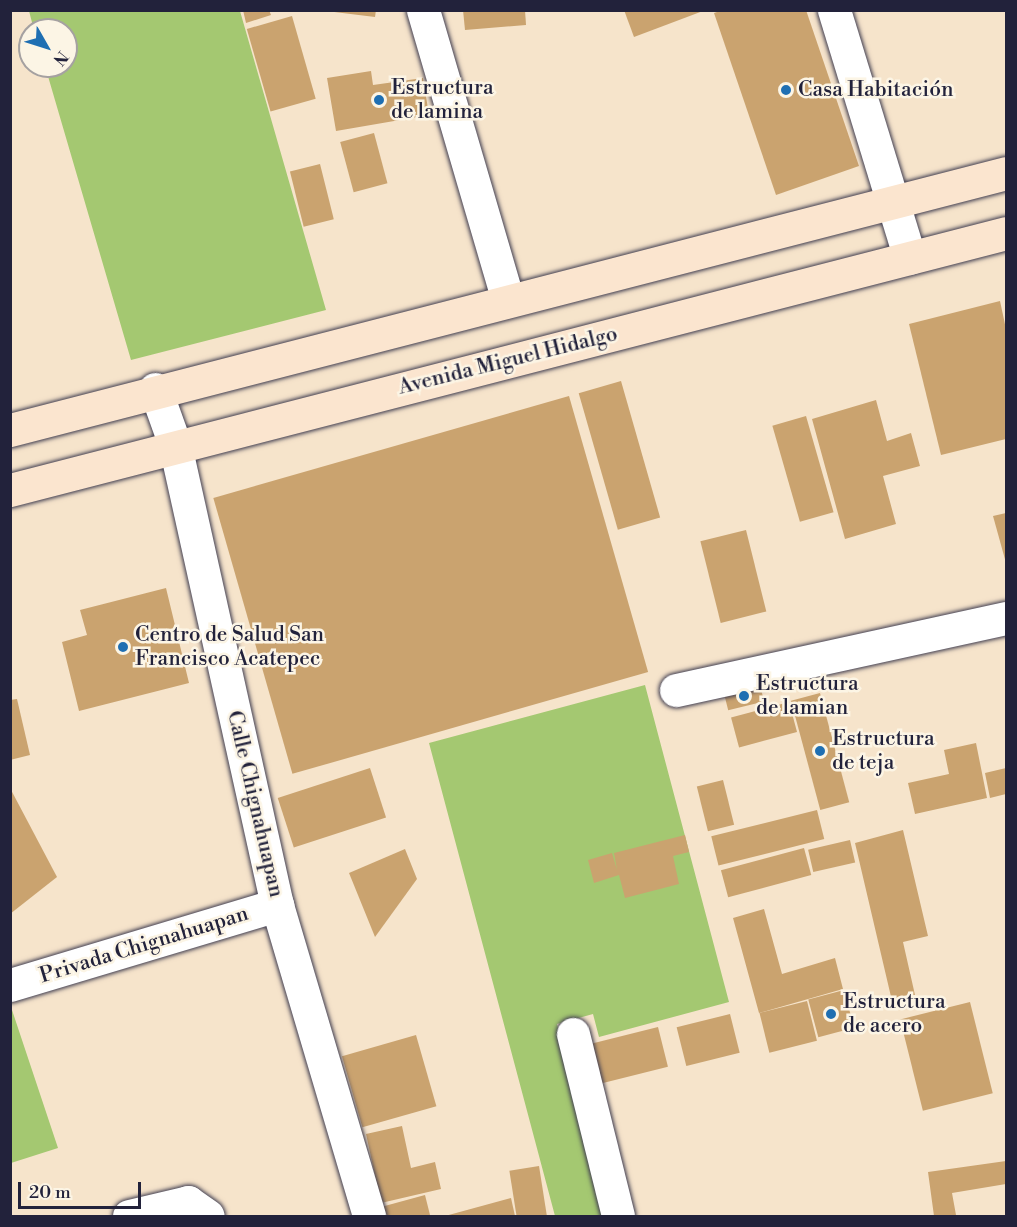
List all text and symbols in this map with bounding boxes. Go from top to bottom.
north arrow [18,18,78,78]
text: N [49,47,72,69]
place label: Estructura de lamina [391,75,494,125]
place label: Casa Habitación [798,77,954,103]
marker: Casa Habitación [779,83,793,97]
marker: Estructura de lamina [372,93,386,107]
street label: Avenida Miguel Hidalgo [396,322,620,400]
place label: Centro de Salud San Francisco Acatepec [135,622,324,672]
marker: Centro de Salud San Francisco Acatepec [116,640,130,654]
place label: Estructura de lamian [756,671,859,721]
marker: Estructura de lamian [737,689,751,703]
street label: Calle Chignahuapan [221,708,289,900]
place label: Estructura de teja [832,726,935,776]
marker: Estructura de teja [813,744,827,758]
street label: Privada Chignahuapan [37,901,251,989]
place label: Estructura de acero [843,989,946,1039]
marker: Estructura de acero [824,1007,838,1021]
scale bar [21,1170,144,1208]
text: 20 m [29,1181,71,1204]

